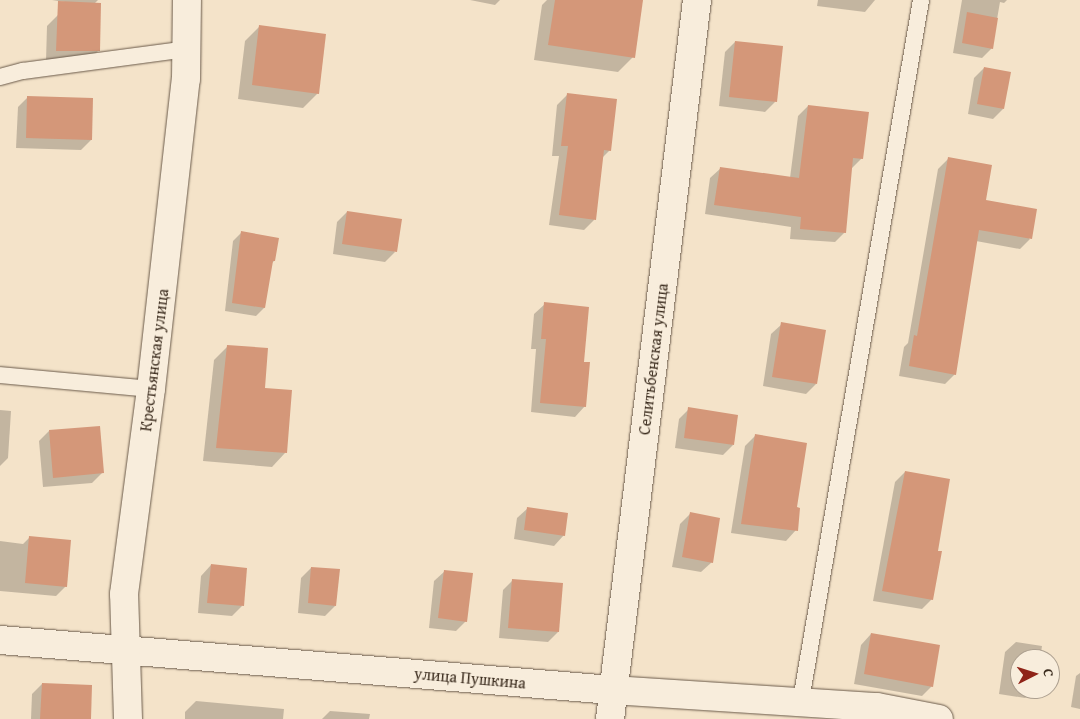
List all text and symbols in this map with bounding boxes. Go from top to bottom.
street label: Селитьбенская улица [634,282,672,436]
street label: Крестьянская улица [136,288,172,432]
north arrow [1010,649,1060,699]
street label: улица Пушкина [413,664,527,692]
text: С [1039,668,1059,678]

